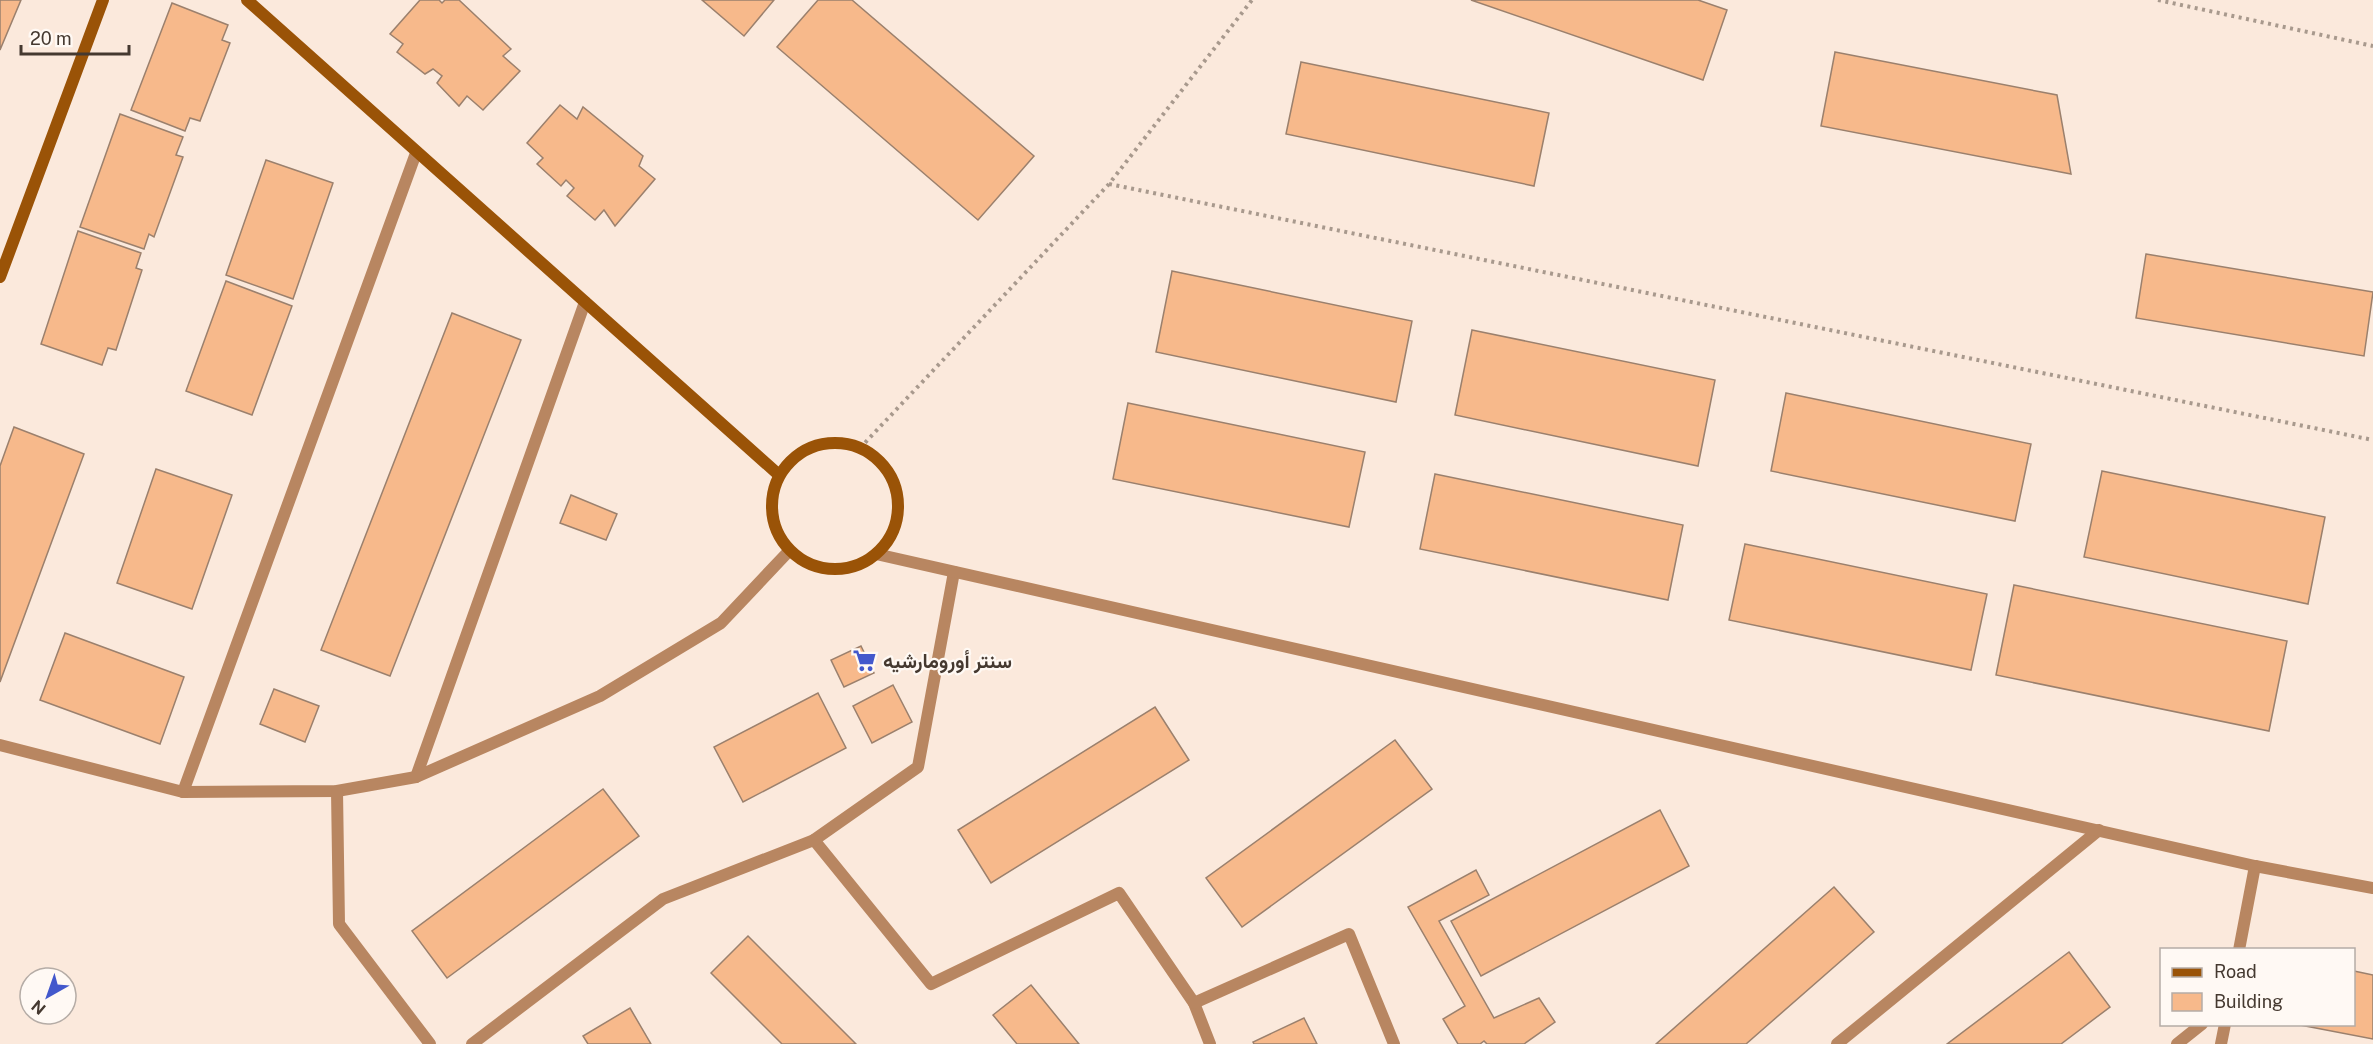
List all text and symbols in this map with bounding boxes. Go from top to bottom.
scale bar [21,18,129,56]
text: 20 m [30,28,72,49]
supermarket icon: سنتر أورومارشيه [852,648,878,674]
place label: سنتر أورومارشيه [883,649,1012,674]
legend [2160,948,2355,1026]
text: Road [2214,961,2257,982]
north arrow [18,966,78,1026]
text: Building [2214,991,2283,1012]
text: N [28,996,50,1018]

